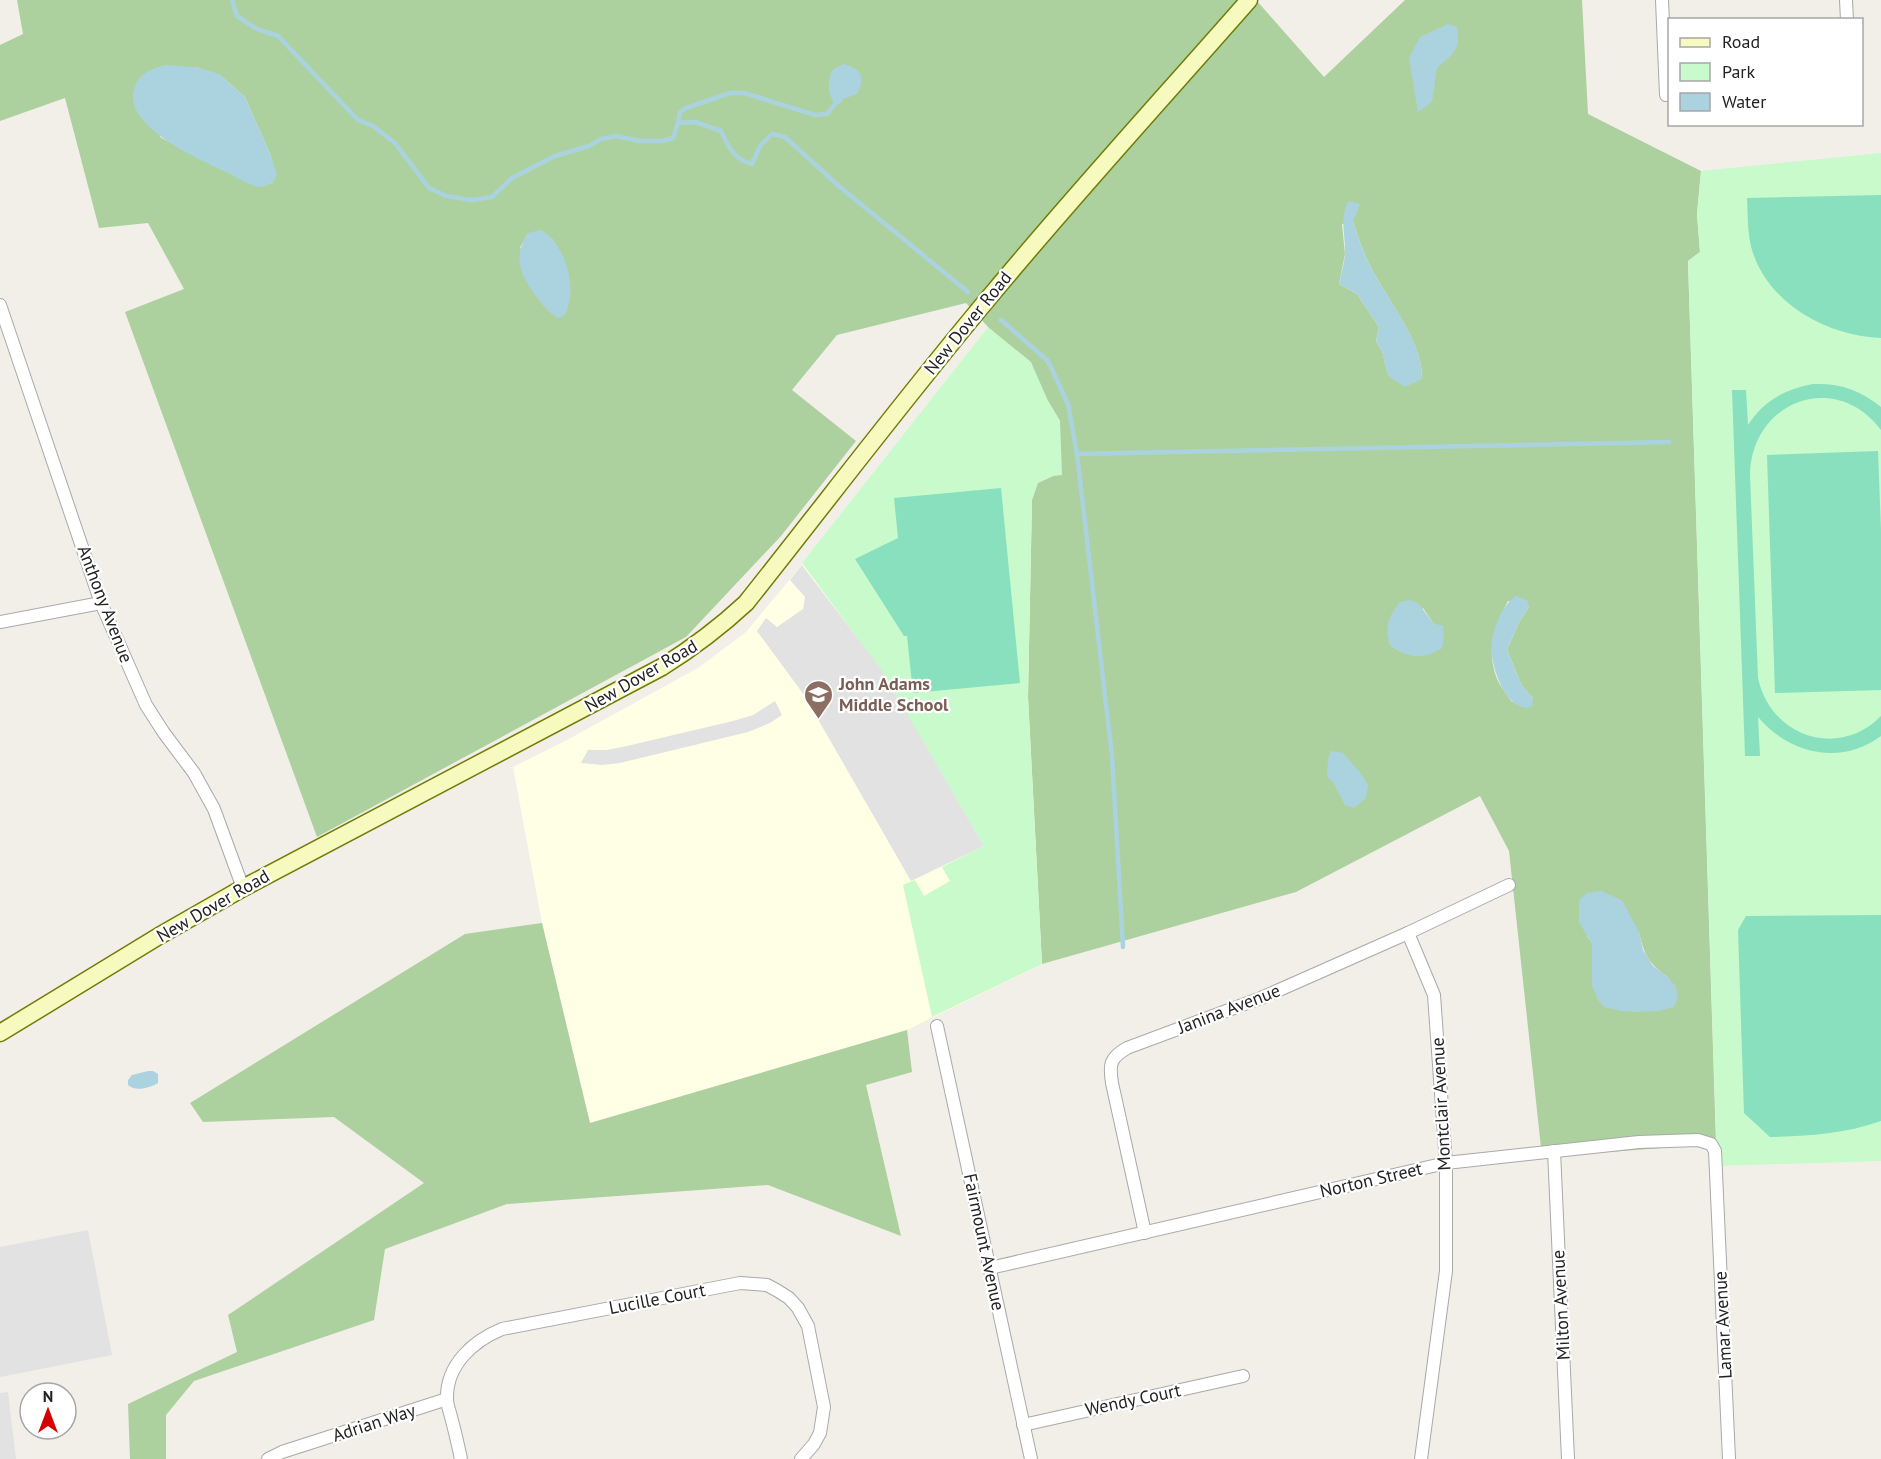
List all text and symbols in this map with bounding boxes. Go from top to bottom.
legend [1668,18,1863,126]
text: Road [1722,30,1760,53]
text: Park [1722,60,1755,83]
text: Water [1722,90,1766,113]
street label: New Dover Road [919,266,1016,379]
street label: Anthony Avenue [73,542,138,666]
street label: New Dover Road [580,634,701,717]
place label: John Adams Middle School [838,672,949,716]
school or university icon: John Adams Middle School [802,678,834,720]
street label: New Dover Road [152,864,273,947]
street label: Janina Avenue [1173,978,1283,1039]
street label: Montclair Avenue [1426,1037,1455,1171]
street label: Norton Street [1317,1157,1424,1202]
street label: Fairmount Avenue [959,1171,1010,1313]
street label: Milton Avenue [1546,1249,1575,1361]
street label: Lamar Avenue [1708,1271,1737,1380]
street label: Lucille Court [607,1278,707,1319]
street label: Wendy Court [1083,1378,1183,1421]
north arrow [18,1381,78,1441]
text: N [43,1386,53,1406]
street label: Adrian Way [329,1398,419,1447]

